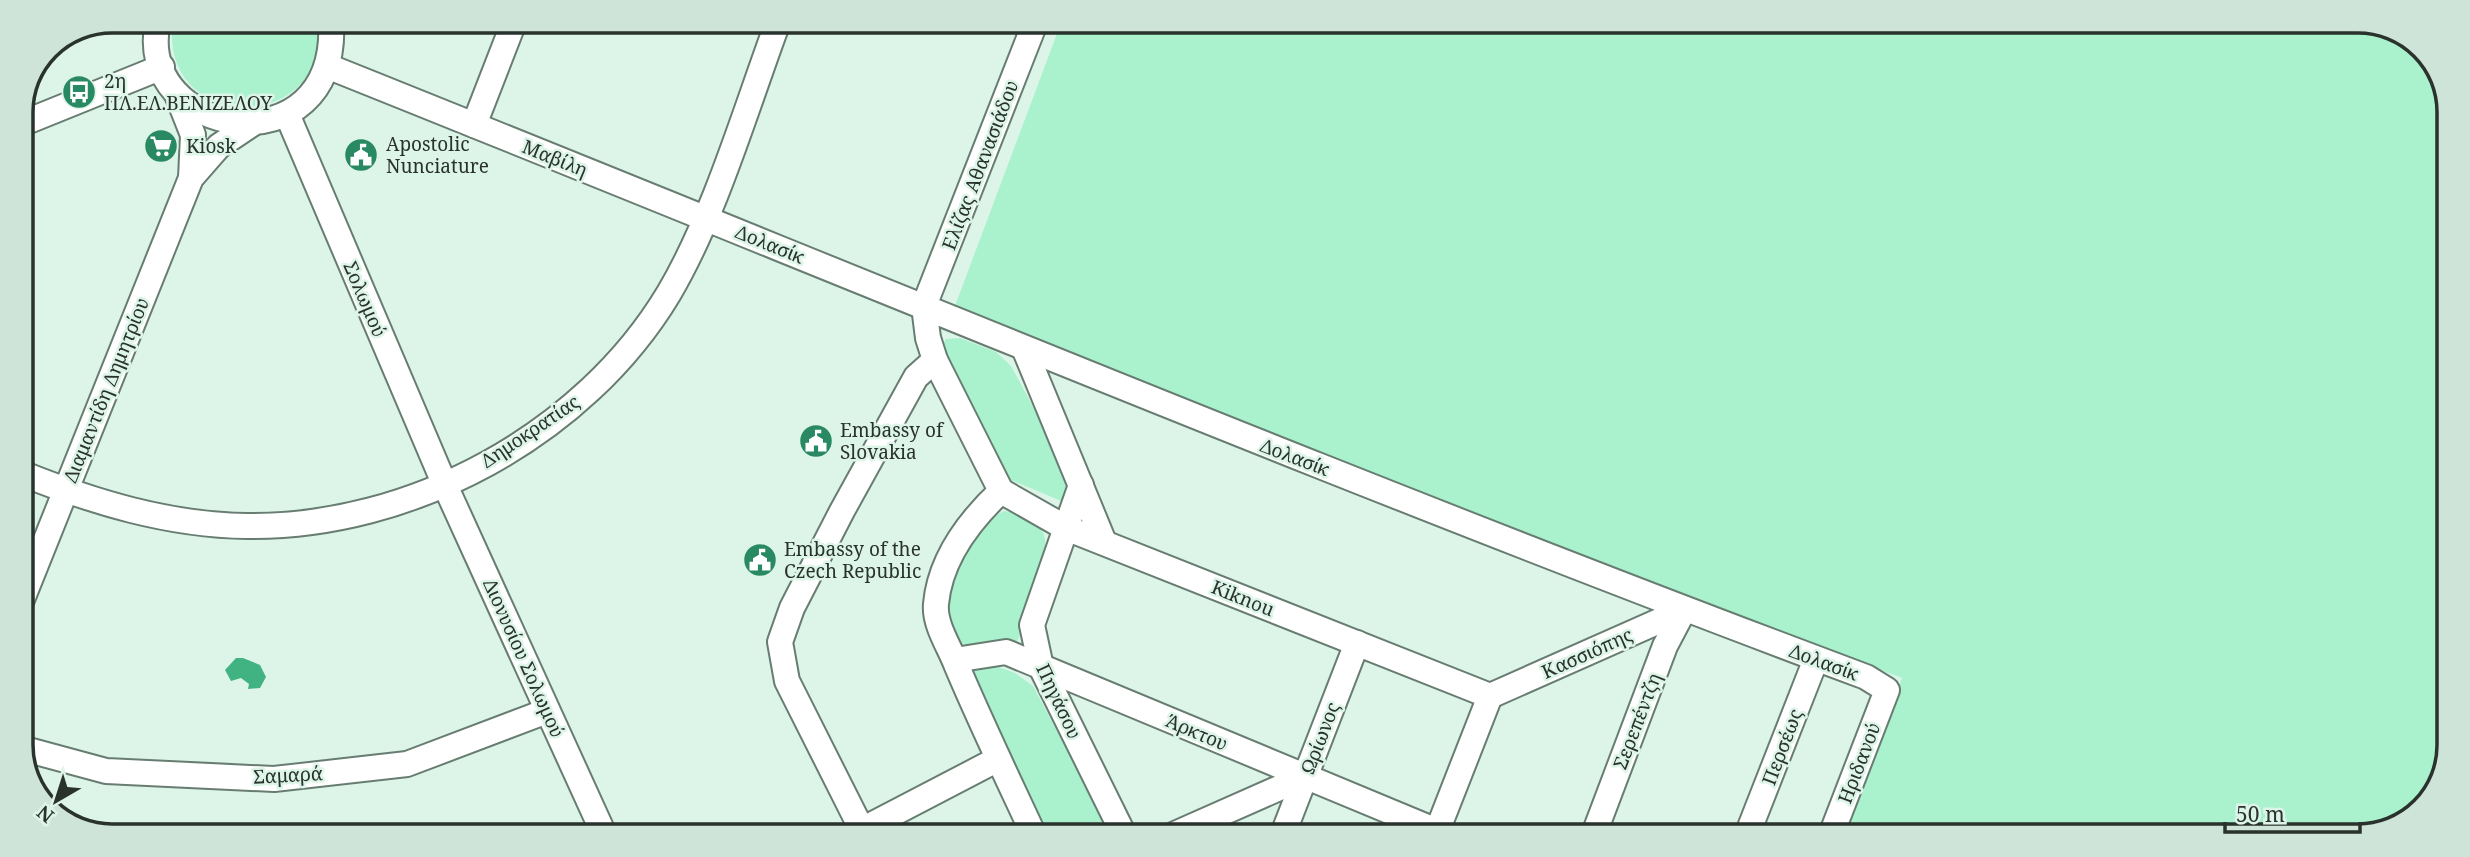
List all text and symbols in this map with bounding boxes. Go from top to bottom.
place label: 2η ΠΛ.ΕΛ.ΒΕΝΙΖΕΛΟΥ [104,68,272,116]
bus stop icon: 2η ΠΛ.ΕΛ.ΒΕΝΙΖΕΛΟΥ [60,73,98,111]
street label: Ελίζας Αθανασιάδου [936,76,1024,254]
supermarket icon: Kiosk [142,127,180,165]
place label: Apostolic Nunciature [386,131,489,179]
place label: Kiosk [186,133,237,159]
street label: Μαβίλη [519,133,591,183]
public building icon: Apostolic Nunciature [342,136,380,174]
street label: Δολασίκ [732,219,809,270]
street label: Σολωμού [337,257,393,341]
street label: Διαμαντίδη Δημητρίου [57,294,155,486]
street label: Δημοκρατίας [476,388,584,474]
place label: Embassy of Slovakia [840,417,945,465]
public building icon: Embassy of Slovakia [797,422,835,460]
street label: Δολασίκ [1257,432,1334,482]
place label: Embassy of the Czech Republic [784,536,921,584]
public building icon: Embassy of the Czech Republic [741,541,779,579]
street label: Kiknou [1208,574,1278,622]
street label: Διονυσίου Σολωμού [477,575,571,741]
street label: Κασσιόπης [1537,621,1637,685]
street label: Δολασίκ [1786,638,1863,687]
street label: Πηγάσου [1030,659,1088,743]
street label: Σερεπέντζη [1607,669,1667,773]
street label: Ωρίωνος [1294,698,1346,778]
street label: Περσέως [1756,705,1808,789]
street label: Άρκτου [1162,707,1232,757]
street label: Ηριδανού [1832,719,1886,807]
street label: Σαμαρά [252,760,324,790]
north arrow [21,766,91,836]
scale bar [2225,790,2360,834]
text: N [31,799,59,829]
text: 50 m [2236,800,2285,828]

